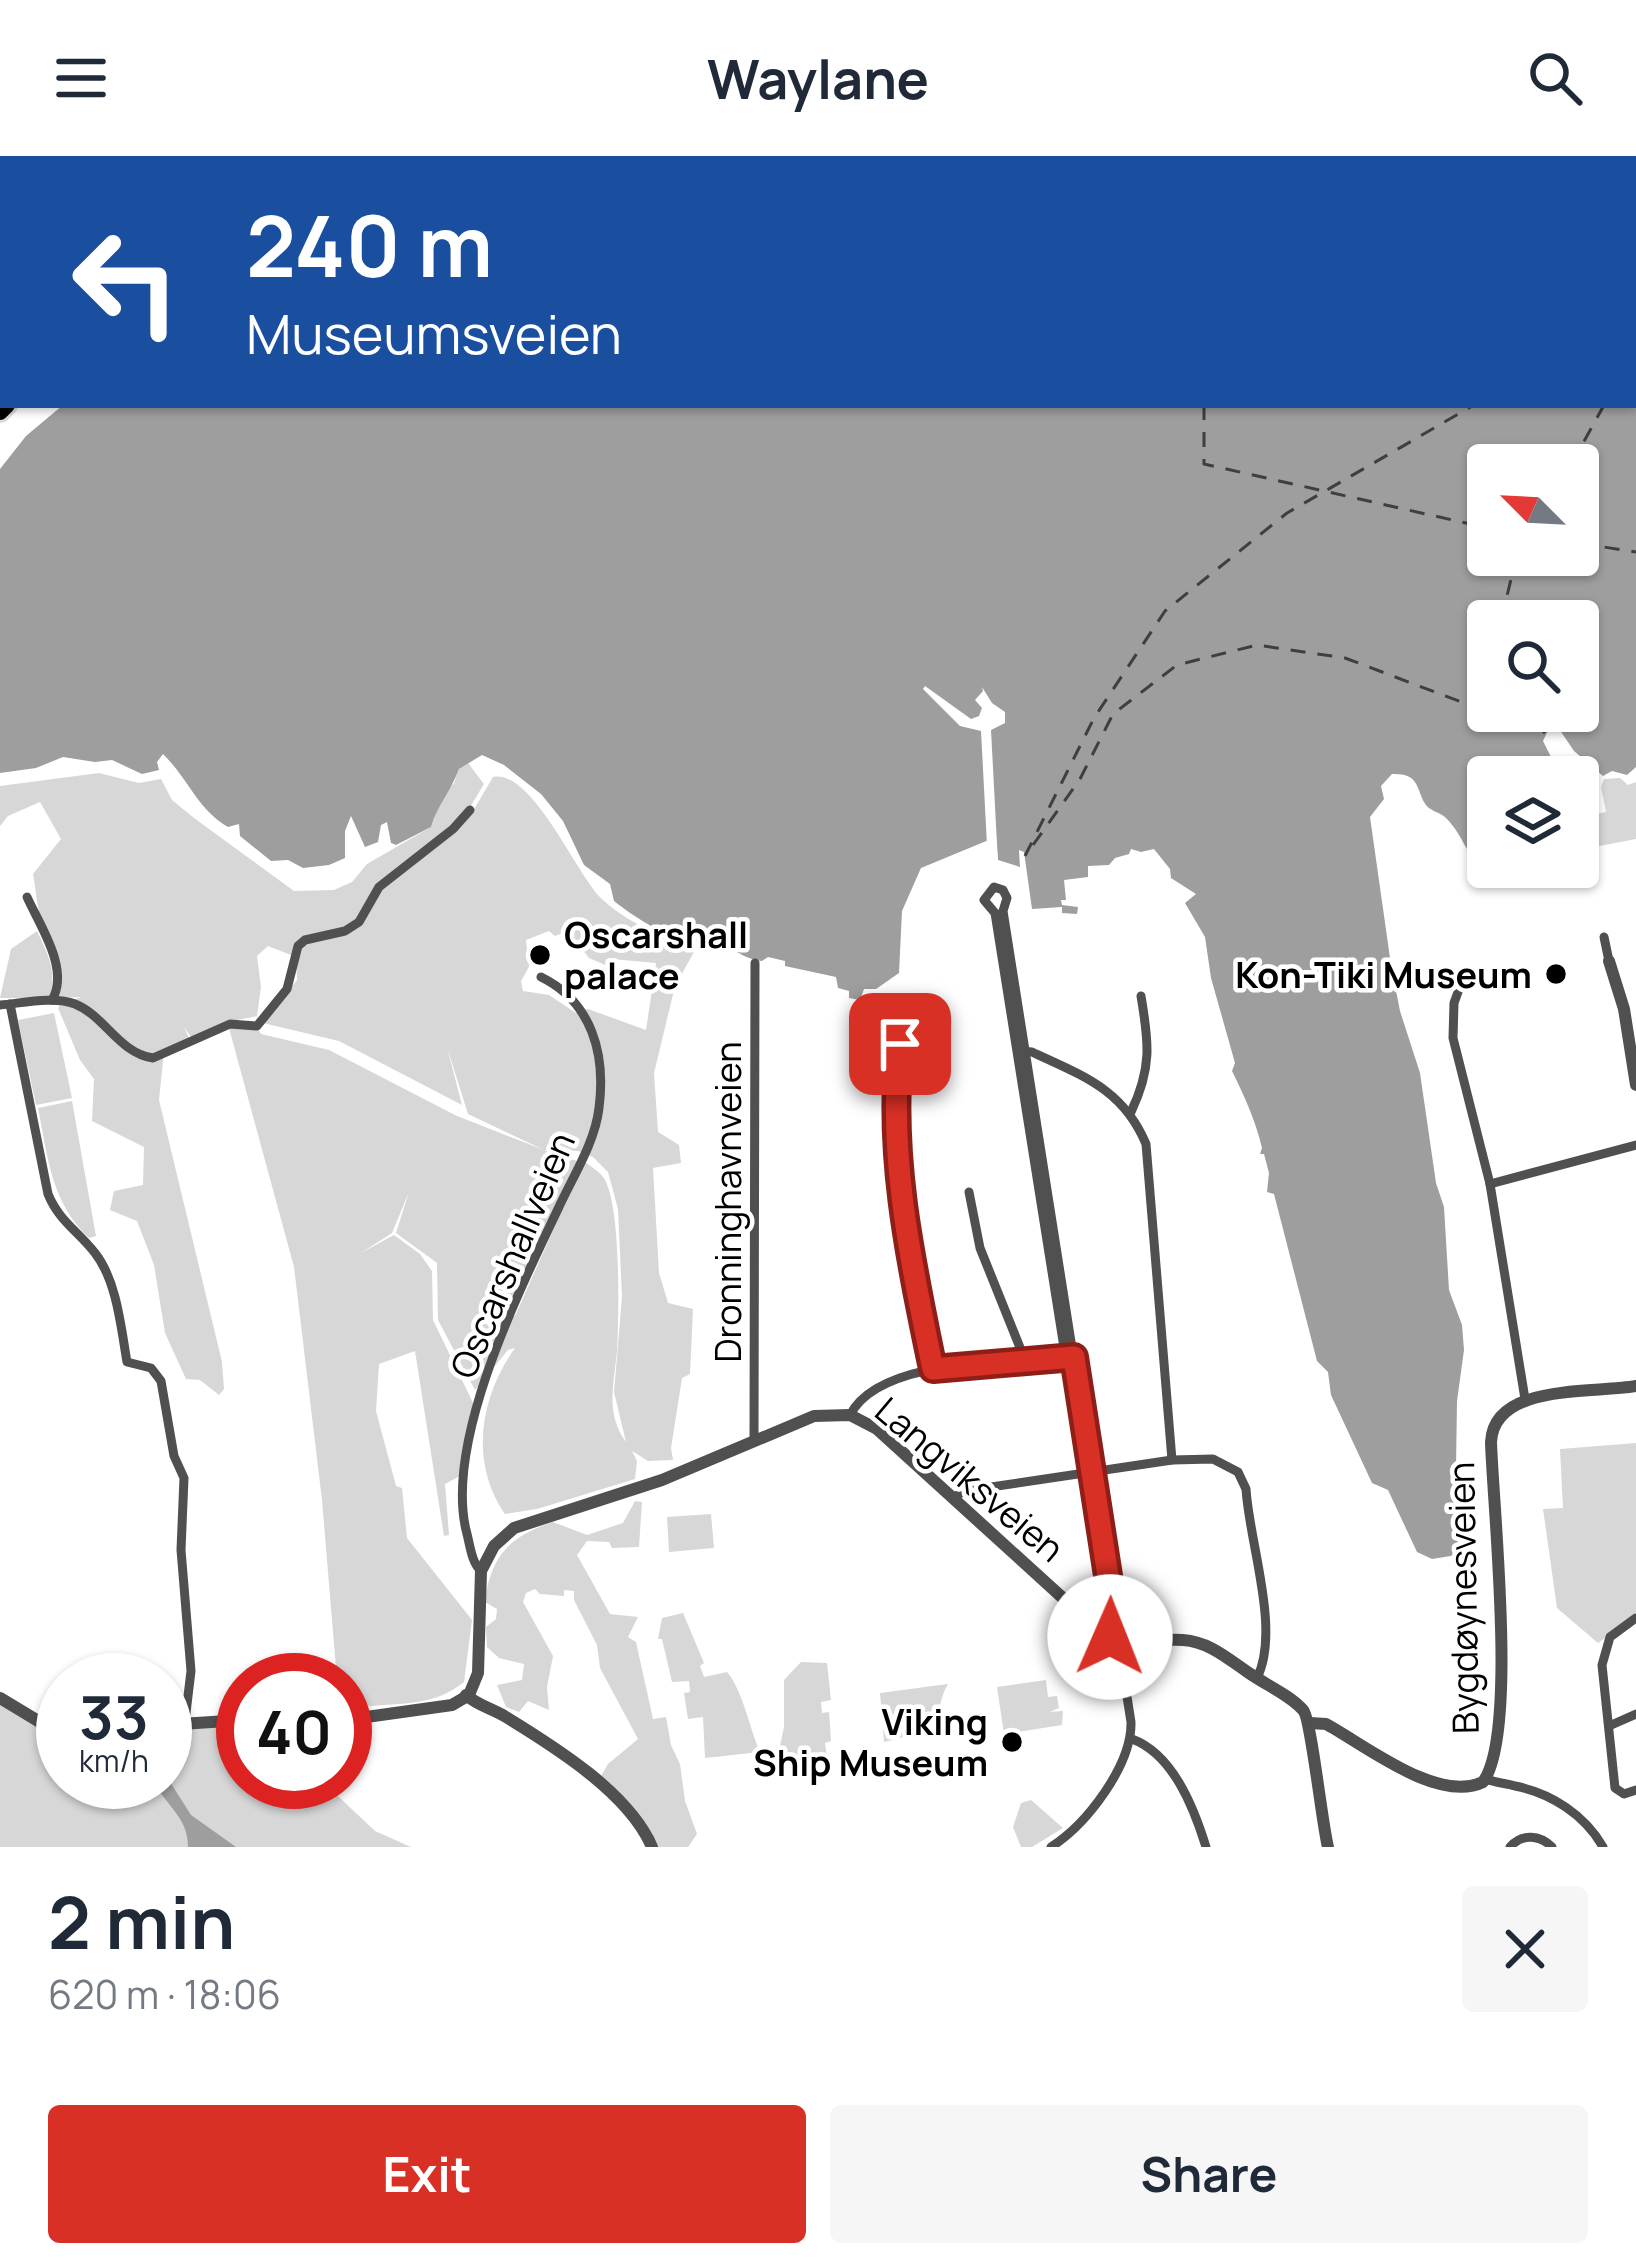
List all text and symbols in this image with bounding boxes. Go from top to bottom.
text: Waylane [707,41,929,115]
icon: menu [48,45,114,111]
icon: search [1522,45,1588,111]
text: 240 m [246,187,493,302]
icon: left [48,204,204,360]
text: Museumsveien [246,296,622,370]
north arrow [1467,444,1599,576]
map controls [1467,444,1599,888]
button: search [1467,600,1599,732]
button: layers [1467,756,1599,888]
place label: Oscarshall palace [564,910,748,1000]
marker: Oscarshall palace [527,942,553,968]
place label: Kon-Tiki Museum [1235,950,1532,999]
marker: Kon-Tiki Museum [1543,961,1569,987]
pin [849,993,951,1095]
icon: arrive [867,1011,933,1077]
street label: Dronninghavnveien [703,1041,752,1363]
street label: Oscarshallveien [438,1124,586,1386]
street label: Langviksveien [865,1386,1075,1572]
street label: Bygdøynesveien [1436,1462,1490,1734]
position arrow [1047,1574,1173,1700]
speed limit sign: 40 [216,1653,372,1809]
text: 33 [79,1675,149,1757]
place label: Viking Ship Museum [753,1697,988,1787]
marker: Viking Ship Museum [999,1729,1025,1755]
text: km/h [79,1740,149,1781]
text: 2 min [48,1872,235,1971]
button: close [1462,1886,1588,2012]
text: 620 m · 18:06 [48,1967,281,2021]
button: Exit [48,2105,806,2243]
button: Share [830,2105,1588,2243]

